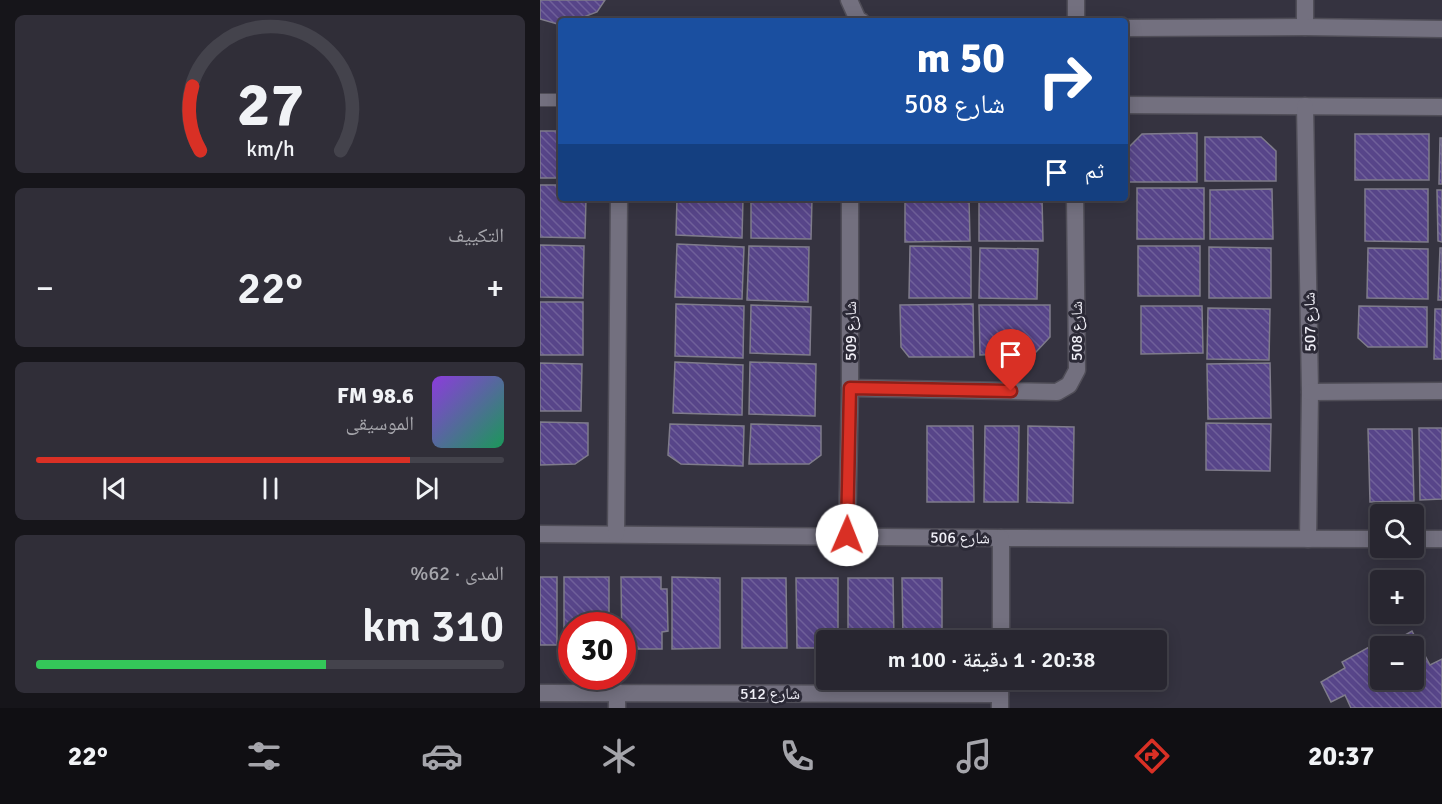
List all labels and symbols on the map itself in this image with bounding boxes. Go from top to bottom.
street label: شارع 507 [1299,292,1321,352]
street label: شارع 509 [841,301,861,361]
street label: شارع 508 [1067,301,1087,361]
pin [985,329,1036,391]
position arrow [815,503,879,567]
street label: شارع 506 [930,527,990,549]
speed limit sign: 30 [558,612,636,690]
street label: شارع 512 [740,684,800,704]

